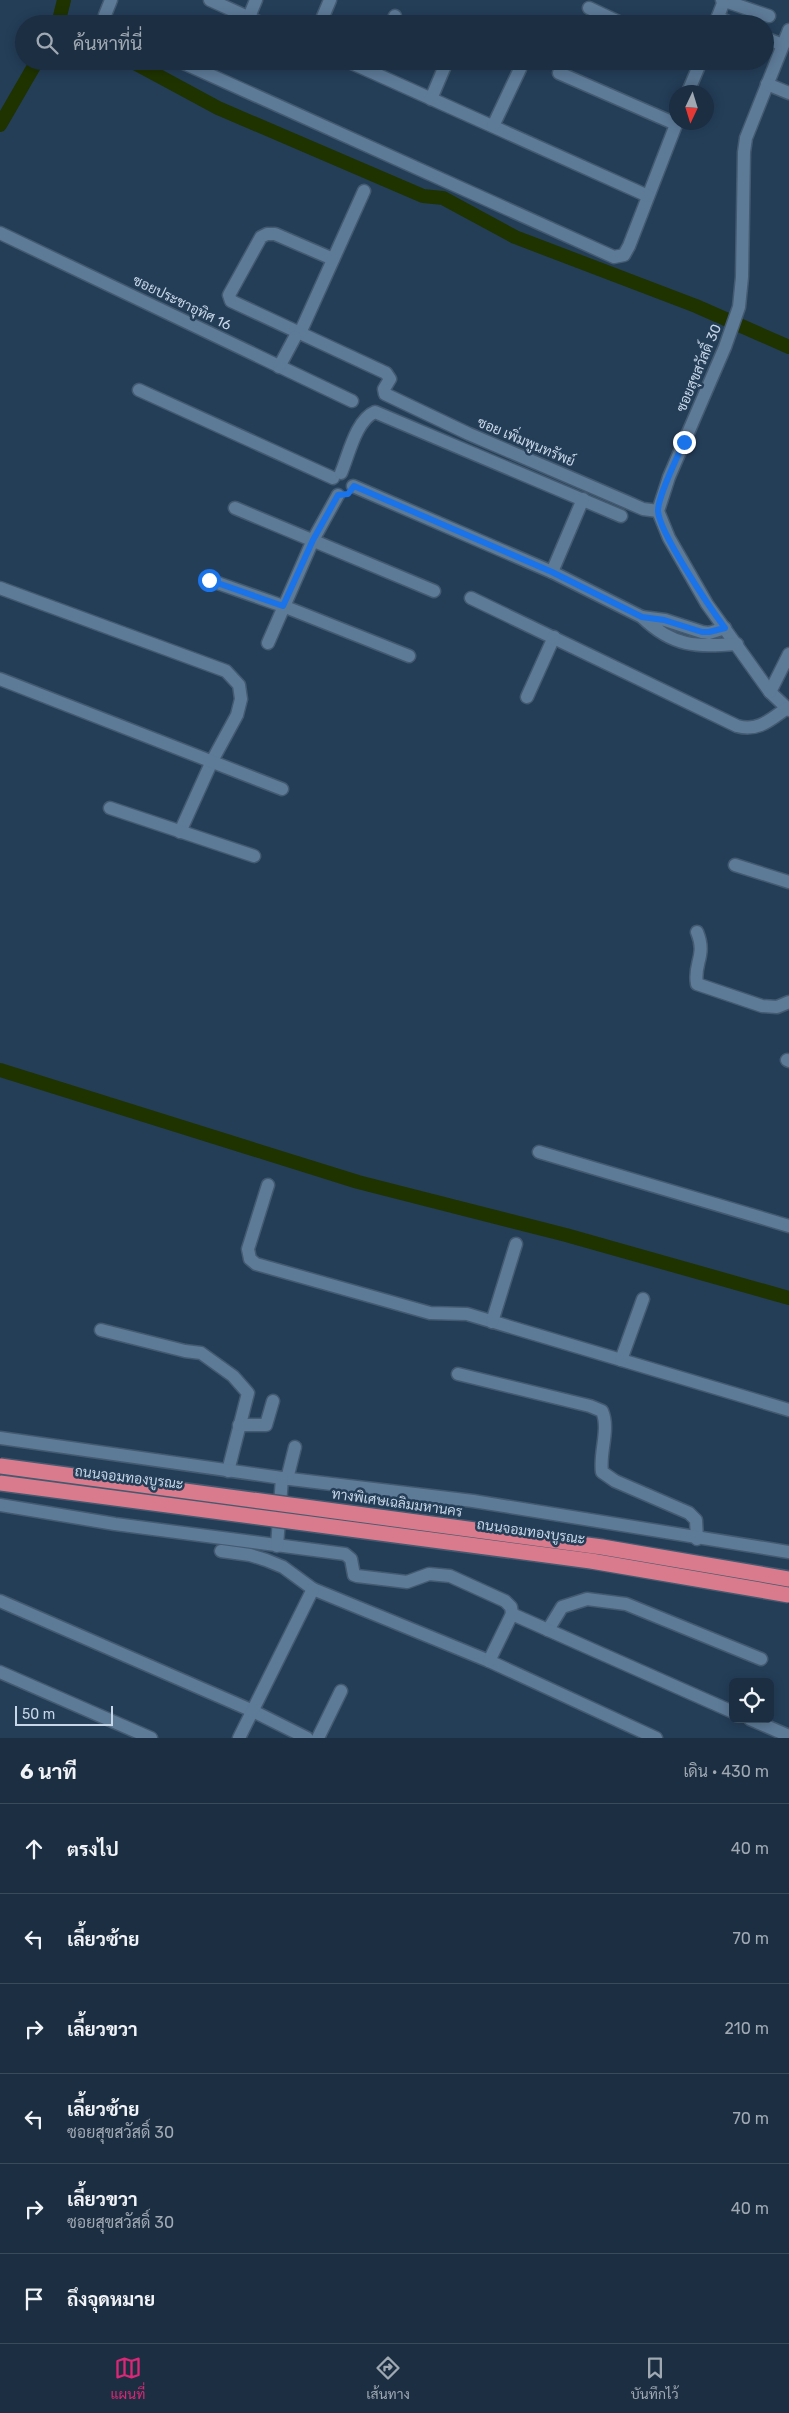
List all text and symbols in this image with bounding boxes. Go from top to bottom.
search box [15,15,774,70]
icon: search [33,29,61,57]
text: ค้นหาที่นี่ [73,32,142,55]
north arrow [669,85,714,130]
street label: ซอยประชาอุทิศ 16 [130,272,234,335]
street label: ซอยสุขสวัสดิ์ 30 [669,320,726,415]
street label: ซอย เพิ่มพูนทรัพย์ [474,411,579,471]
route end [673,431,696,454]
route start [198,569,221,592]
street label: ถนนจอมทองบูรณะ [74,1463,184,1494]
street label: ทางพิเศษเฉลิมมหานคร [330,1485,464,1521]
street label: ถนนจอมทองบูรณะ [476,1516,586,1549]
map controls [729,1678,774,1723]
button: locate [729,1678,774,1723]
scale bar [15,1703,112,1726]
text: 50 m [22,1706,55,1723]
text: 6 นาที [20,1759,77,1784]
text: เดิน · 430 m [683,1762,769,1781]
icon: ahead [20,1835,48,1863]
text: ตรงไป [67,1838,119,1861]
text: 40 m [731,1839,769,1858]
icon: left [20,1925,48,1953]
text: เลี้ยวซ้าย [67,1928,139,1951]
text: 70 m [732,1929,769,1948]
icon: right [20,2015,48,2043]
text: เลี้ยวขวา [67,2018,138,2041]
text: 210 m [724,2019,769,2038]
text: เลี้ยวซ้าย [67,2098,139,2121]
icon: left [20,2105,48,2133]
text: 70 m [732,2109,769,2128]
text: ซอยสุขสวัสดิ์ 30 [67,2123,174,2142]
text: เลี้ยวขวา [67,2188,138,2211]
icon: right [20,2195,48,2223]
text: 40 m [731,2199,769,2218]
text: ซอยสุขสวัสดิ์ 30 [67,2213,174,2232]
icon: arrive [20,2285,48,2313]
text: ถึงจุดหมาย [67,2288,155,2311]
tab: แผนที่ [110,2354,145,2403]
tab: เส้นทาง [366,2354,410,2403]
tab: บันทึกไว้ [631,2354,679,2403]

